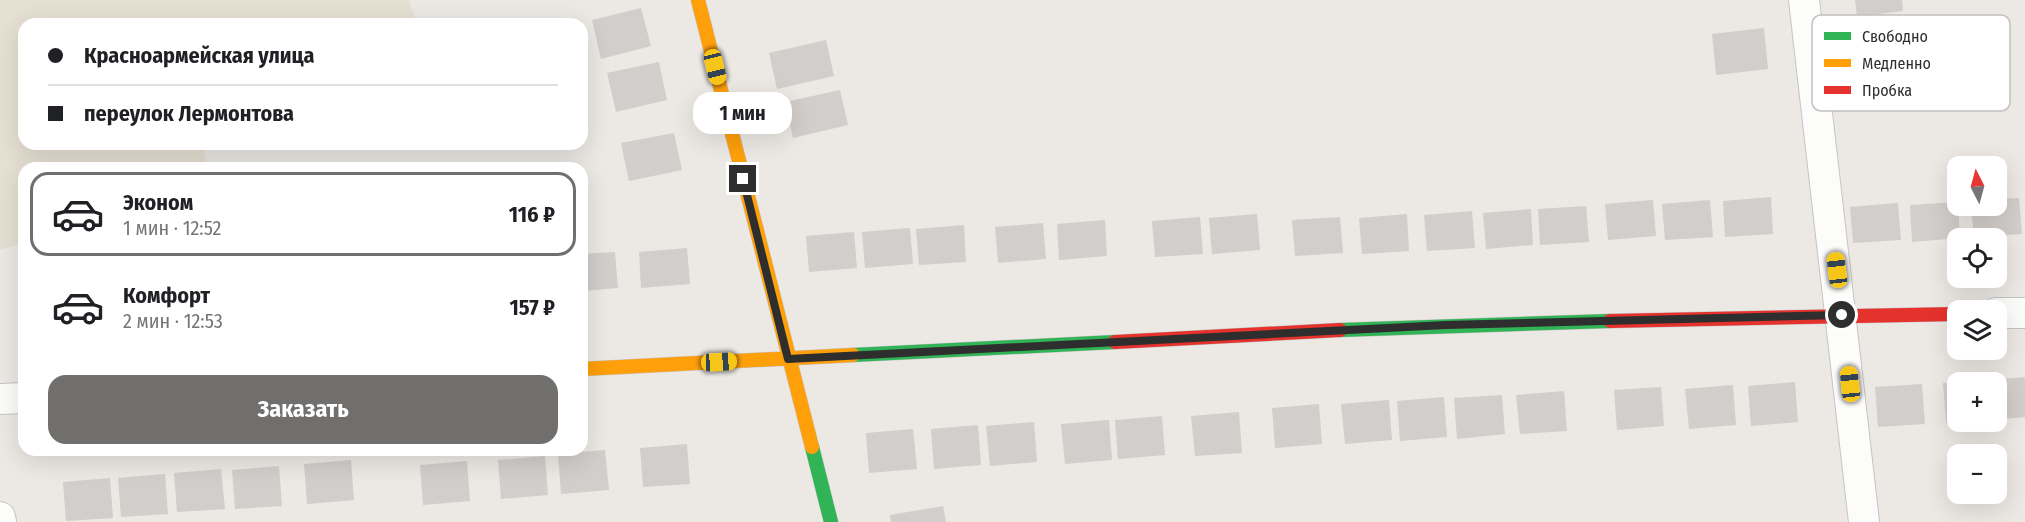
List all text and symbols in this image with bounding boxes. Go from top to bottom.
legend [1812,15,2010,111]
text: Свободно [1862,27,1928,46]
text: Красноармейская улица [84,42,314,69]
car [702,47,728,87]
text: Медленно [1862,54,1931,73]
text: Пробка [1862,81,1912,100]
callout: 1 мин [694,92,792,134]
text: переулок Лермонтова [84,100,294,127]
text: 1 мин [719,101,766,125]
north arrow [1947,156,2007,216]
map controls [1947,156,2007,504]
route end [729,165,756,192]
icon: car [51,187,105,241]
text: Эконом [123,189,193,216]
text: 116 ₽ [509,201,555,228]
text: 1 мин · 12:52 [123,216,221,240]
button: locate [1947,228,2007,288]
car [1826,251,1848,289]
icon: car [51,280,105,334]
text: Комфорт [123,282,210,309]
text: 157 ₽ [510,294,555,321]
button: layers [1947,300,2007,360]
route start [1828,301,1855,328]
text: 2 мин · 12:53 [123,309,223,333]
car [701,352,737,372]
car [1839,365,1861,403]
button: + [1947,372,2007,432]
button: Заказать [48,375,558,444]
button: − [1947,444,2007,504]

